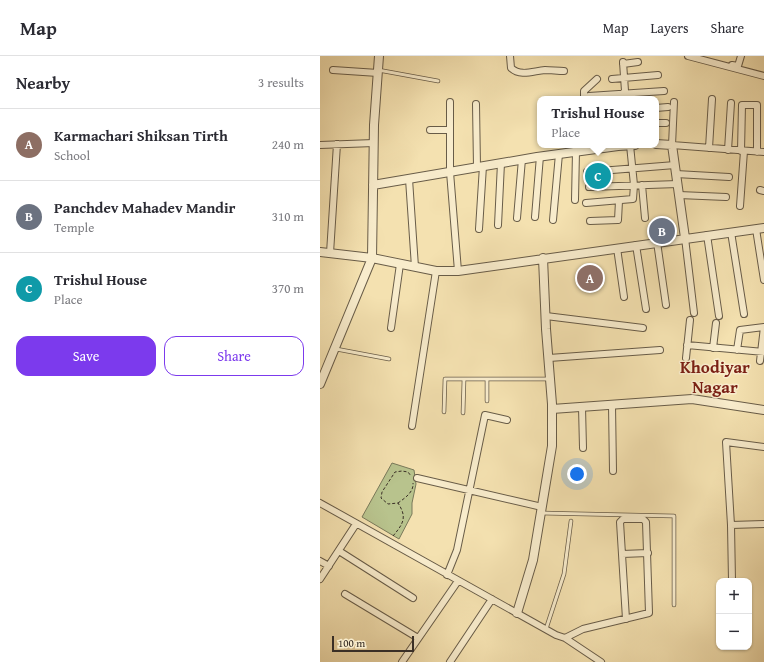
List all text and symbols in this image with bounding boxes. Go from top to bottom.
text: Map [20,14,57,42]
text: Map [603,18,629,38]
text: Layers [651,18,689,38]
text: Share [711,18,744,38]
text: Nearby [16,70,70,95]
text: 3 results [258,73,304,92]
popup [537,96,659,148]
text: Trishul House [551,102,645,123]
text: Place [551,123,580,142]
text: Karmachari Shiksan Tirth [54,125,228,146]
text: A [25,135,33,154]
text: 240 m [272,135,304,154]
text: School [54,146,90,165]
pin: C [585,161,611,191]
text: Panchdev Mahadev Mandir [54,197,236,218]
text: B [25,207,33,226]
text: 310 m [272,207,304,226]
pin: B [649,216,675,246]
text: Temple [54,218,94,237]
pin: A [577,263,603,293]
text: Trishul House [54,269,147,290]
text: C [25,279,33,298]
text: 370 m [272,279,304,298]
text: Place [54,290,83,309]
button: Save [16,336,156,376]
button: Share [164,336,304,376]
district label: Khodiyar Nagar [680,354,750,399]
your location [567,464,587,484]
map controls [716,578,752,650]
button: + [716,578,752,614]
button: − [716,614,752,650]
scale bar [332,634,414,653]
text: 100 m [338,635,365,651]

